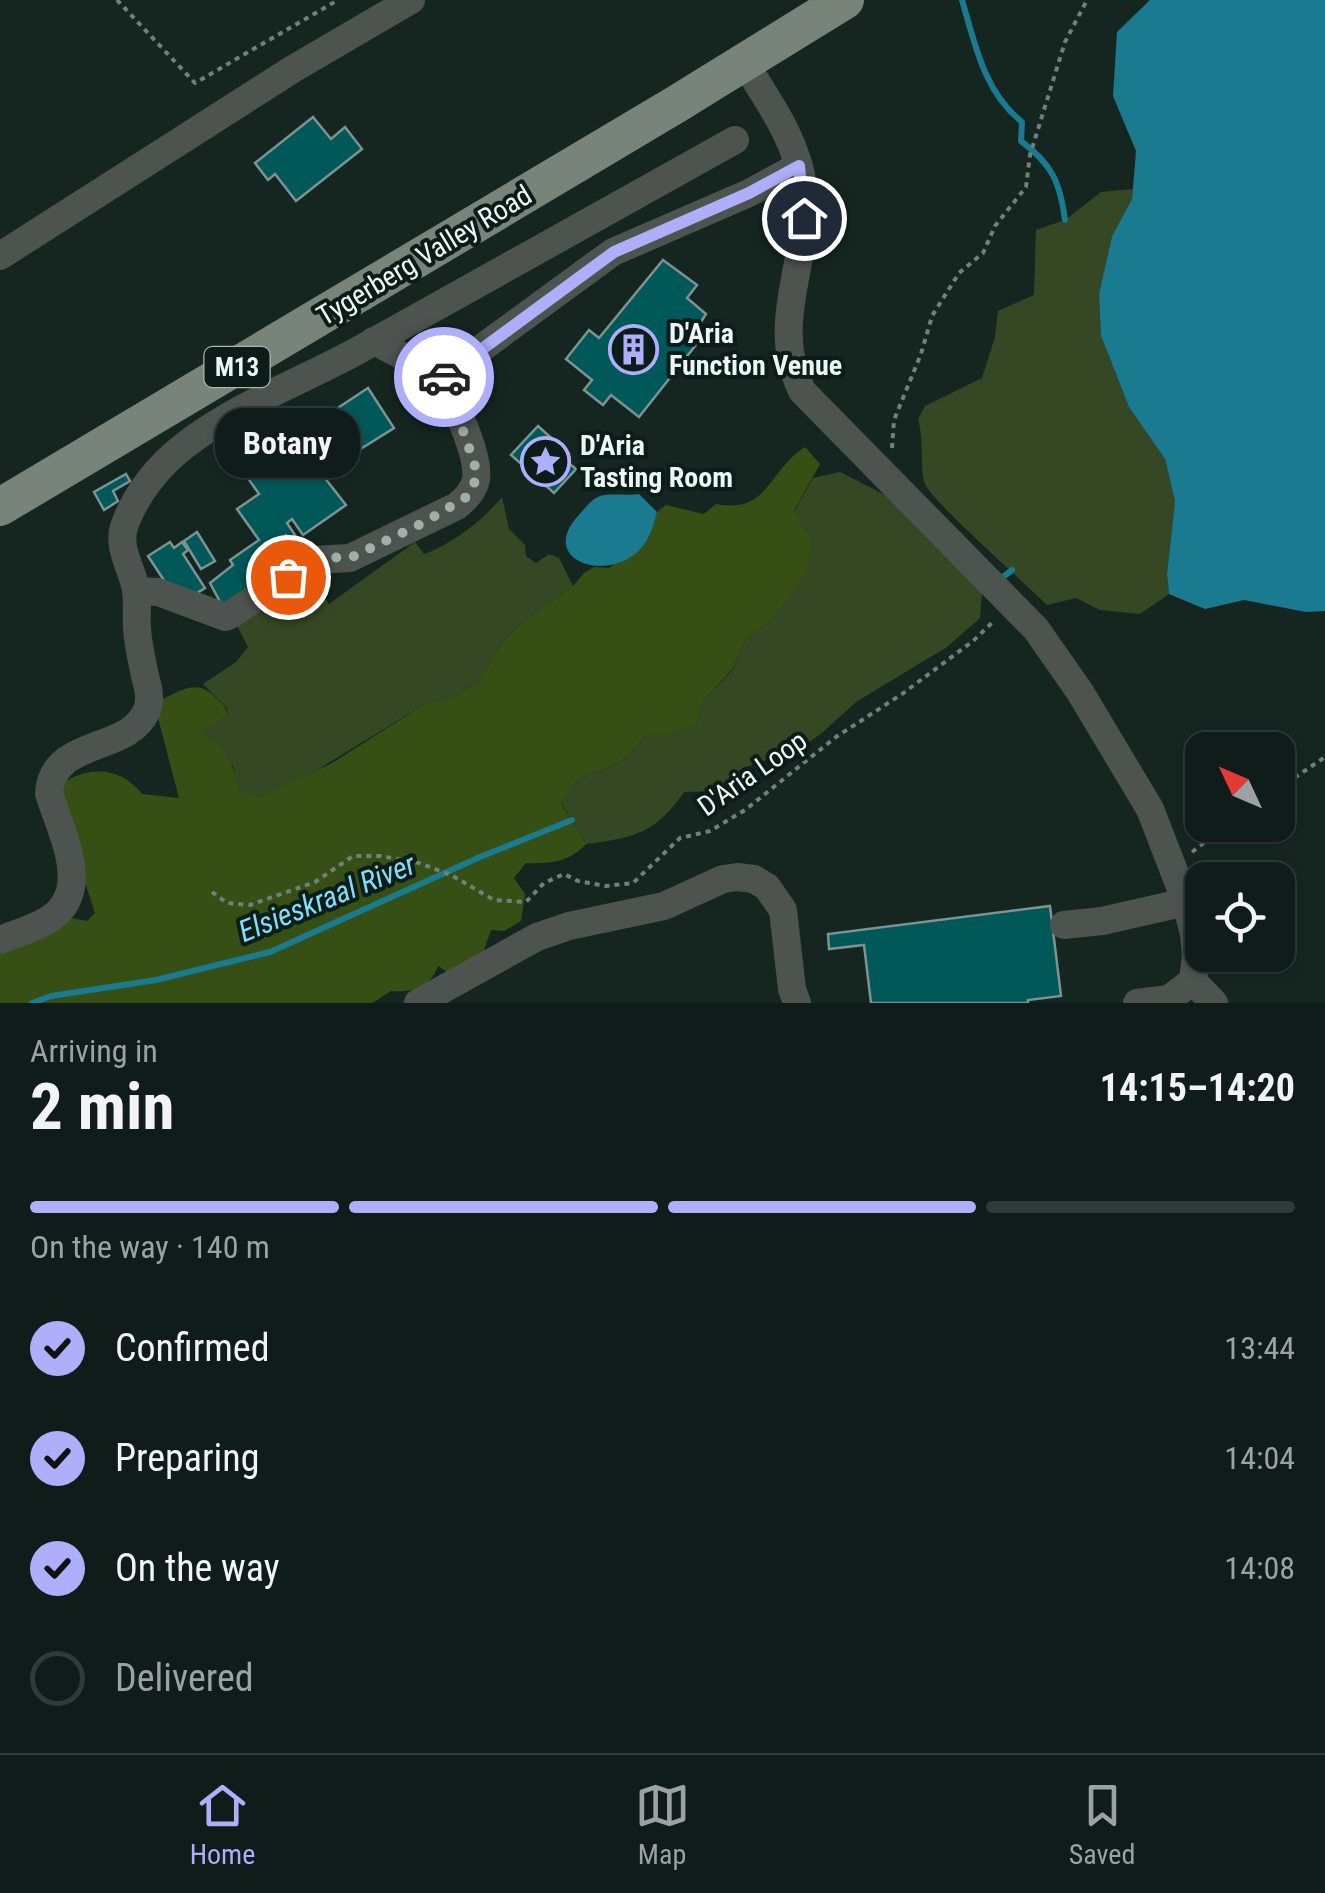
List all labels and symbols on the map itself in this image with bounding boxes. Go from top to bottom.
pin [762,176,847,261]
street label: Tygerberg Valley Road [311,178,538,333]
place label: D'Aria Function Venue [669,317,842,382]
building icon: D'Aria Function Venue [608,323,660,375]
courier [394,327,494,427]
road number: M13 [204,347,270,387]
callout: Botany [216,407,360,477]
place label: D'Aria Tasting Room [580,429,733,494]
place icon: D'Aria Tasting Room [519,435,571,487]
pin [246,535,331,620]
street label: D'Aria Loop [691,724,813,823]
north arrow [1185,732,1295,842]
water label: Elsieskraal River [233,846,421,949]

